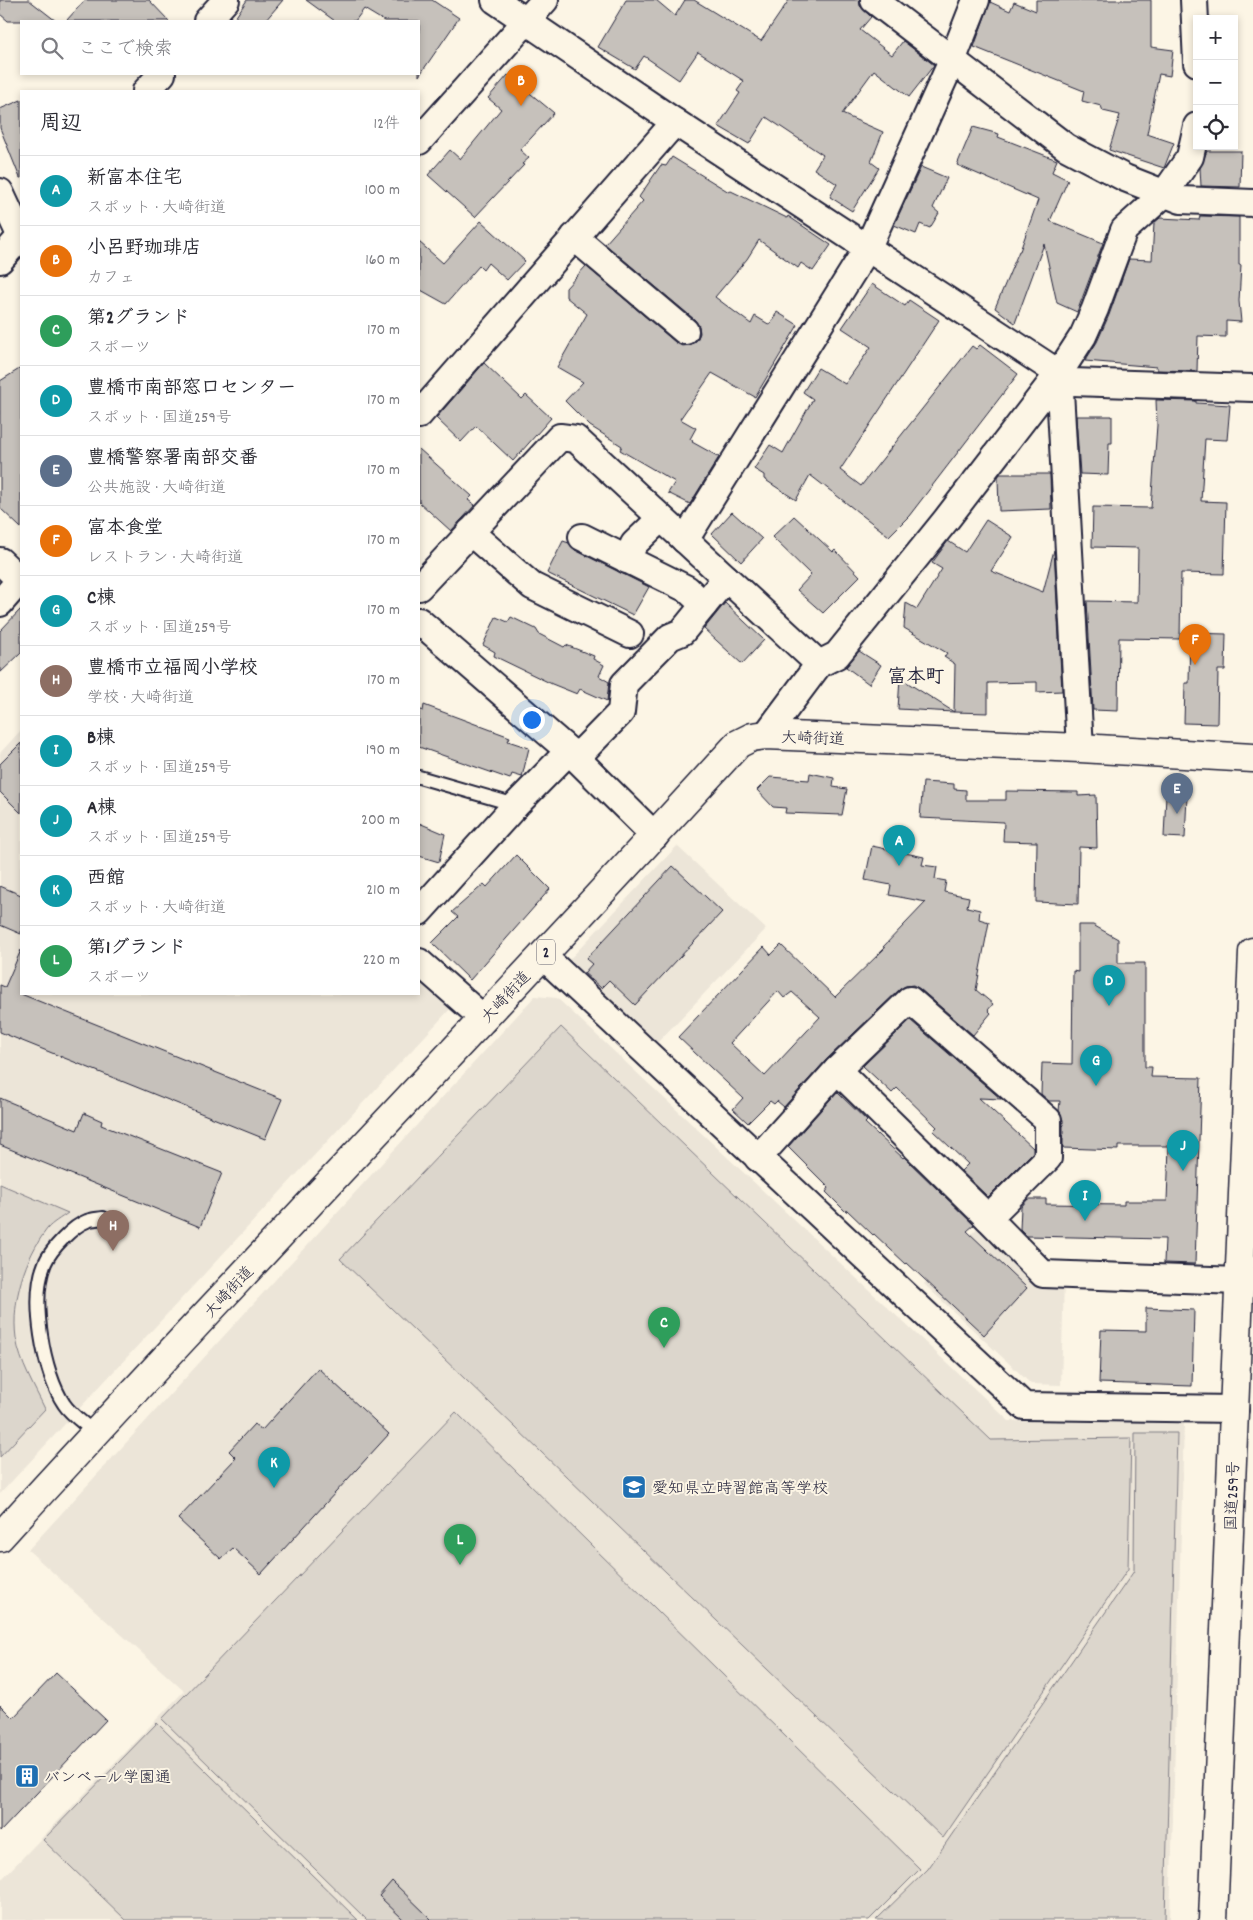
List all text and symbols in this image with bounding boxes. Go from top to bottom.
map controls [1193,15,1238,150]
button: + [1193,15,1238,60]
search box [20,20,420,75]
icon: search [38,34,66,62]
text: ここで検索 [78,37,173,64]
button: − [1193,60,1238,105]
pin: B [505,65,537,106]
button: locate [1193,105,1238,150]
text: 周辺 [40,110,82,140]
text: 12件 [374,113,400,136]
text: 新富本住宅 [87,166,182,193]
text: A [52,179,60,202]
text: 100 m [364,179,400,202]
text: スポット · 大崎街道 [87,197,226,220]
text: 小呂野珈琲店 [87,236,201,263]
text: B [52,249,60,272]
text: 160 m [365,249,400,272]
text: カフェ [87,267,135,290]
text: 第2グランド [87,306,190,333]
text: C [52,319,60,342]
text: 170 m [367,319,400,342]
text: スポーツ [87,337,151,360]
text: 豊橋市南部窓口センター [87,376,296,403]
text: D [52,389,60,412]
text: 170 m [367,389,400,412]
text: スポット · 国道259号 [87,407,232,430]
text: 豊橋警察署南部交番 [87,446,258,473]
text: E [52,459,60,482]
text: 170 m [367,459,400,482]
text: 公共施設 · 大崎街道 [87,477,226,500]
text: 富本食堂 [87,516,163,543]
text: F [52,529,60,552]
text: 170 m [367,529,400,552]
text: レストラン · 大崎街道 [87,547,243,570]
text: C棟 [87,586,115,613]
text: G [52,599,60,622]
text: 170 m [367,599,400,622]
text: スポット · 国道259号 [87,617,232,640]
pin: F [1179,624,1211,665]
text: 豊橋市立福岡小学校 [87,656,258,683]
district label: 富本町 [887,665,945,692]
text: H [52,669,60,692]
text: 170 m [367,669,400,692]
text: 学校 · 大崎街道 [87,687,194,710]
your location [519,707,545,733]
text: B棟 [87,726,115,753]
street label: 大崎街道 [781,727,845,752]
text: I [54,739,58,762]
text: 190 m [366,739,400,762]
text: スポット · 国道259号 [87,757,232,780]
pin: E [1161,773,1193,814]
text: A棟 [87,796,116,823]
text: J [53,809,59,832]
text: 200 m [361,809,400,832]
pin: A [883,825,915,866]
text: スポット · 国道259号 [87,827,232,850]
text: 西館 [87,866,125,893]
text: K [52,879,60,902]
text: 210 m [366,879,400,902]
text: スポット · 大崎街道 [87,897,226,920]
text: 第1グランド [87,936,186,963]
road number: 2 [537,940,555,964]
text: L [53,949,59,972]
text: 220 m [363,949,400,972]
pin: D [1093,965,1125,1006]
street label: 大崎街道 [477,966,537,1029]
text: スポーツ [87,967,151,990]
pin: G [1080,1045,1112,1086]
pin: J [1167,1130,1199,1171]
pin: I [1069,1180,1101,1221]
pin: H [97,1210,129,1251]
street label: 大崎街道 [200,1261,260,1324]
pin: C [648,1307,680,1348]
pin: K [258,1447,290,1488]
street label: 国道259号 [1221,1461,1246,1531]
school or university icon: 愛知県立時習館高等学校 [621,1474,647,1500]
place label: 愛知県立時習館高等学校 [652,1478,828,1501]
pin: L [444,1524,476,1565]
building icon: バンベール学園通 [14,1763,40,1789]
place label: バンベール学園通 [44,1767,171,1790]

